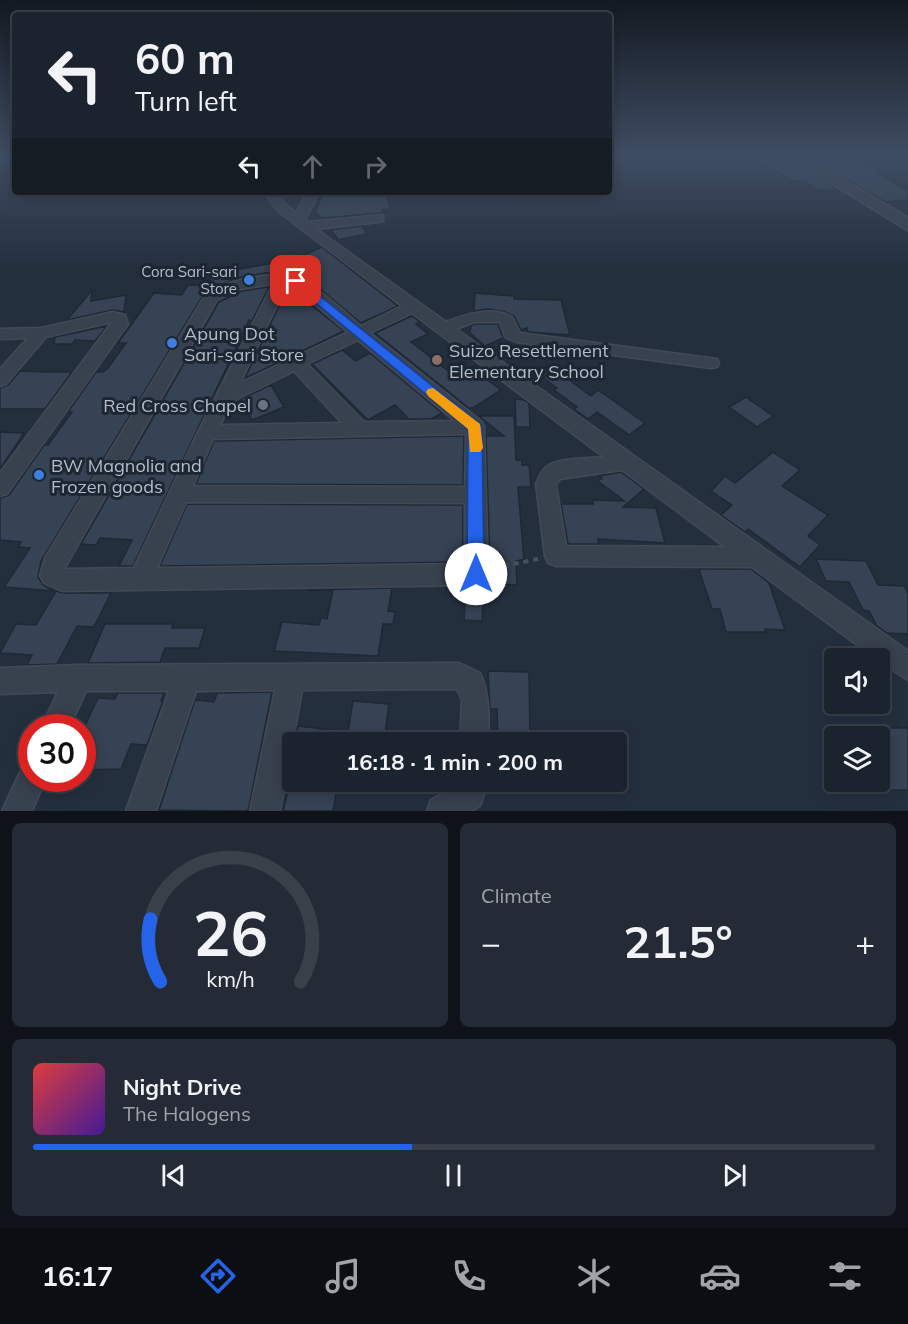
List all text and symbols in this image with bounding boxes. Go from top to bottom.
text: 60 m [135,32,235,85]
icon: left [36,36,114,114]
text: Turn left [135,84,237,118]
icon: left [233,150,266,183]
icon: ahead [296,150,329,183]
icon: right [359,150,392,183]
pin [270,255,321,306]
place label: Cora Sari-sari Store [141,262,237,298]
icon: arrive [279,264,312,297]
marker: Cora Sari-sari Store [242,273,256,287]
place label: Apung Dot Sari-sari Store [184,322,304,366]
marker: Apung Dot Sari-sari Store [165,336,179,350]
place label: Suizo Resettlement Elementary School [449,339,609,383]
marker: Suizo Resettlement Elementary School [430,353,444,367]
place label: Red Cross Chapel [103,394,251,417]
marker: Red Cross Chapel [256,398,270,412]
place label: BW Magnolia and Frozen goods [51,454,202,498]
marker: BW Magnolia and Frozen goods [32,468,46,482]
position arrow [444,542,508,606]
map controls [824,648,890,792]
button: sound [824,648,890,714]
speed limit sign: 30 [18,714,96,792]
button: layers [824,726,890,792]
text: 16:18 · 1 min · 200 m [346,748,563,776]
text: Climate [481,883,552,908]
text: 26 [193,893,267,972]
text: 21.5° [623,913,733,969]
text: − [481,922,501,963]
text: + [855,922,875,963]
text: km/h [206,965,254,992]
text: Night Drive [123,1073,242,1101]
text: The Halogens [123,1101,251,1126]
icon: previous [157,1159,190,1192]
icon: pause [437,1159,470,1192]
icon: next [718,1159,751,1192]
icon: directions [197,1255,239,1297]
icon: music [322,1255,364,1297]
icon: phone [448,1255,490,1297]
icon: climate [573,1255,615,1297]
icon: car [699,1255,741,1297]
icon: filters [824,1255,866,1297]
text: 16:17 [42,1259,113,1293]

